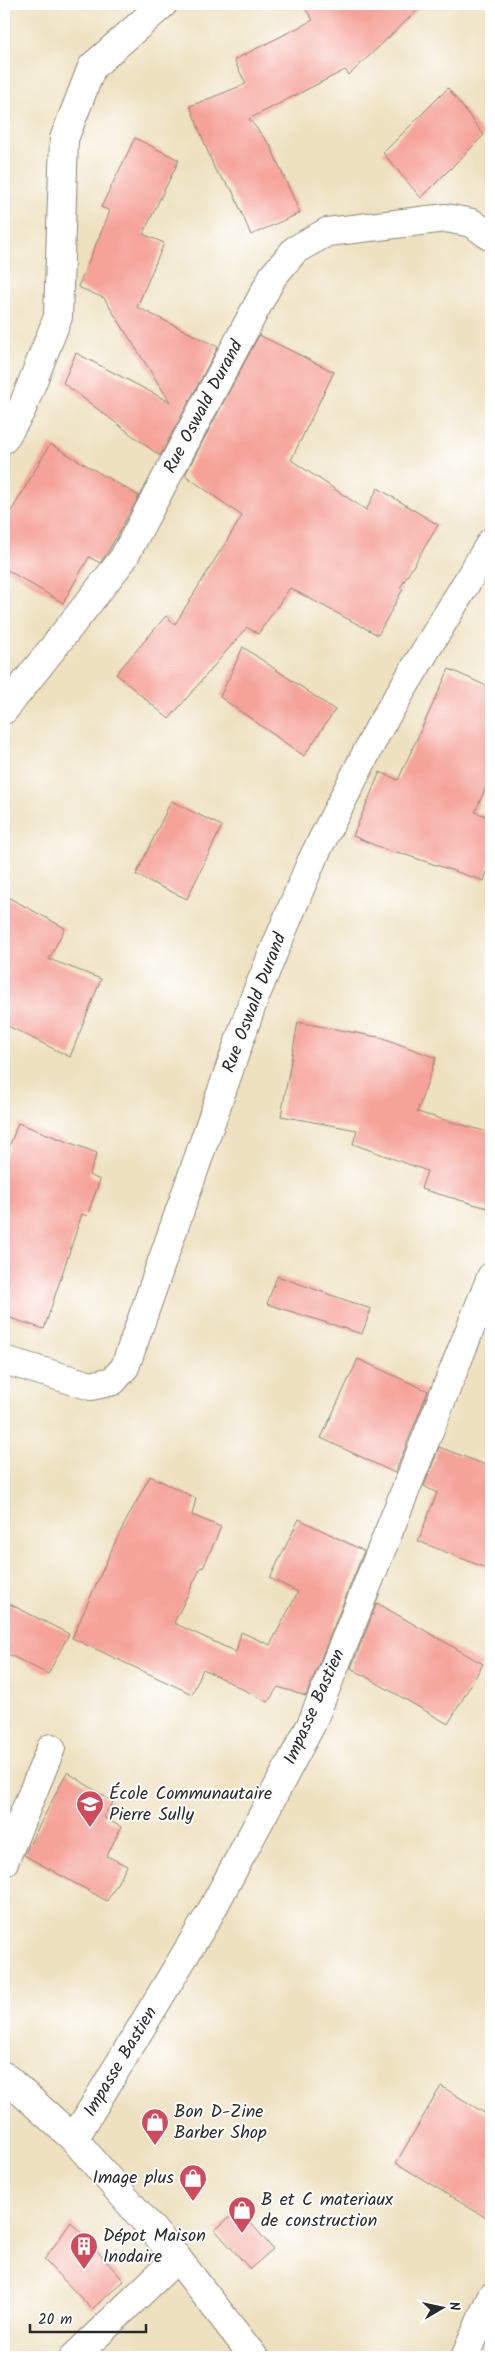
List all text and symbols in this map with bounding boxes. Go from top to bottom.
street label: Rue Oswald Durand [157,334,252,479]
street label: Rue Oswald Durand [215,928,295,1077]
street label: Impasse Bastien [277,1644,353,1770]
place label: École Communautaire Pierre Sully [109,1780,272,1830]
school or university icon: École Communautaire Pierre Sully [75,1789,105,1828]
street label: Impasse Bastien [77,2001,165,2123]
place label: Bon D-Zine Barber Shop [174,2098,267,2148]
shop icon: Bon D-Zine Barber Shop [140,2107,170,2146]
shop icon: Image plus [178,2163,208,2202]
place label: Image plus [92,2164,174,2193]
place label: B et C materiaux de construction [261,2186,393,2236]
shop icon: B et C materiaux de construction [227,2195,257,2234]
place label: Dépot Maison Inodaire [103,2222,206,2272]
building icon: Dépot Maison Inodaire [69,2231,99,2270]
north arrow [418,2284,468,2334]
text: N [442,2300,465,2312]
scale bar [30,2301,146,2333]
text: 20 m [38,2308,72,2332]

